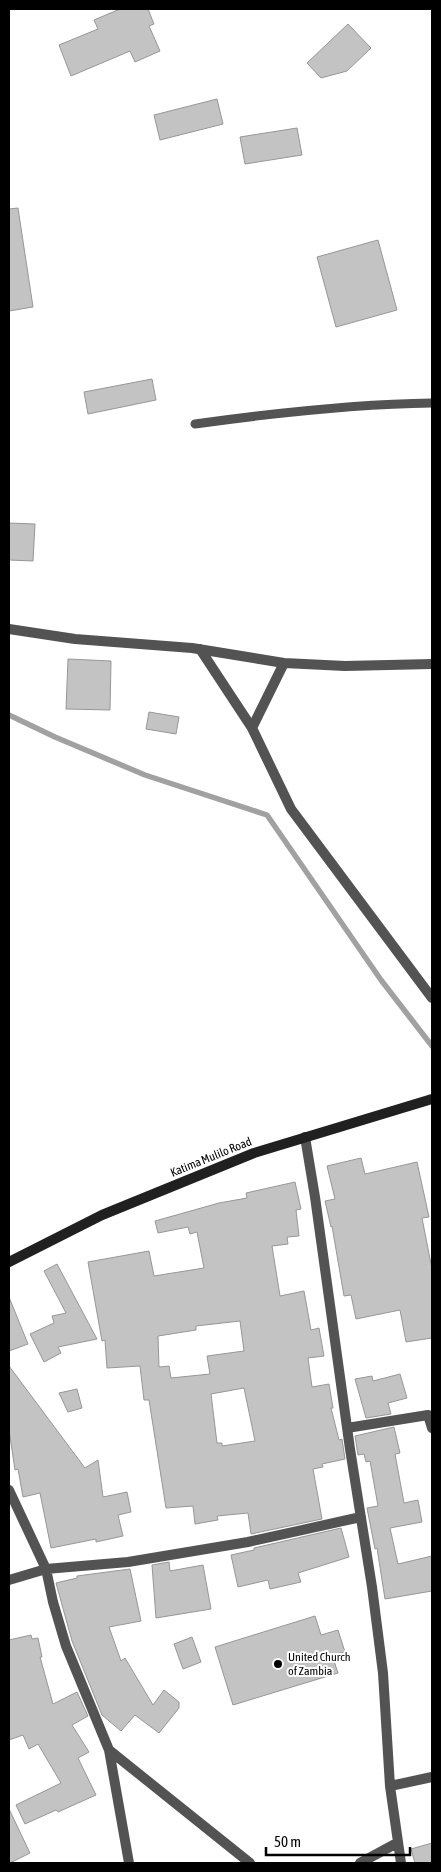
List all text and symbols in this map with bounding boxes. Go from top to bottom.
street label: Katima Mulilo Road [168,1134,254,1180]
place label: United Church of Zambia [288,1650,351,1678]
marker: United Church of Zambia [272,1658,284,1670]
scale bar [266,1824,410,1856]
text: 50 m [274,1833,301,1850]

